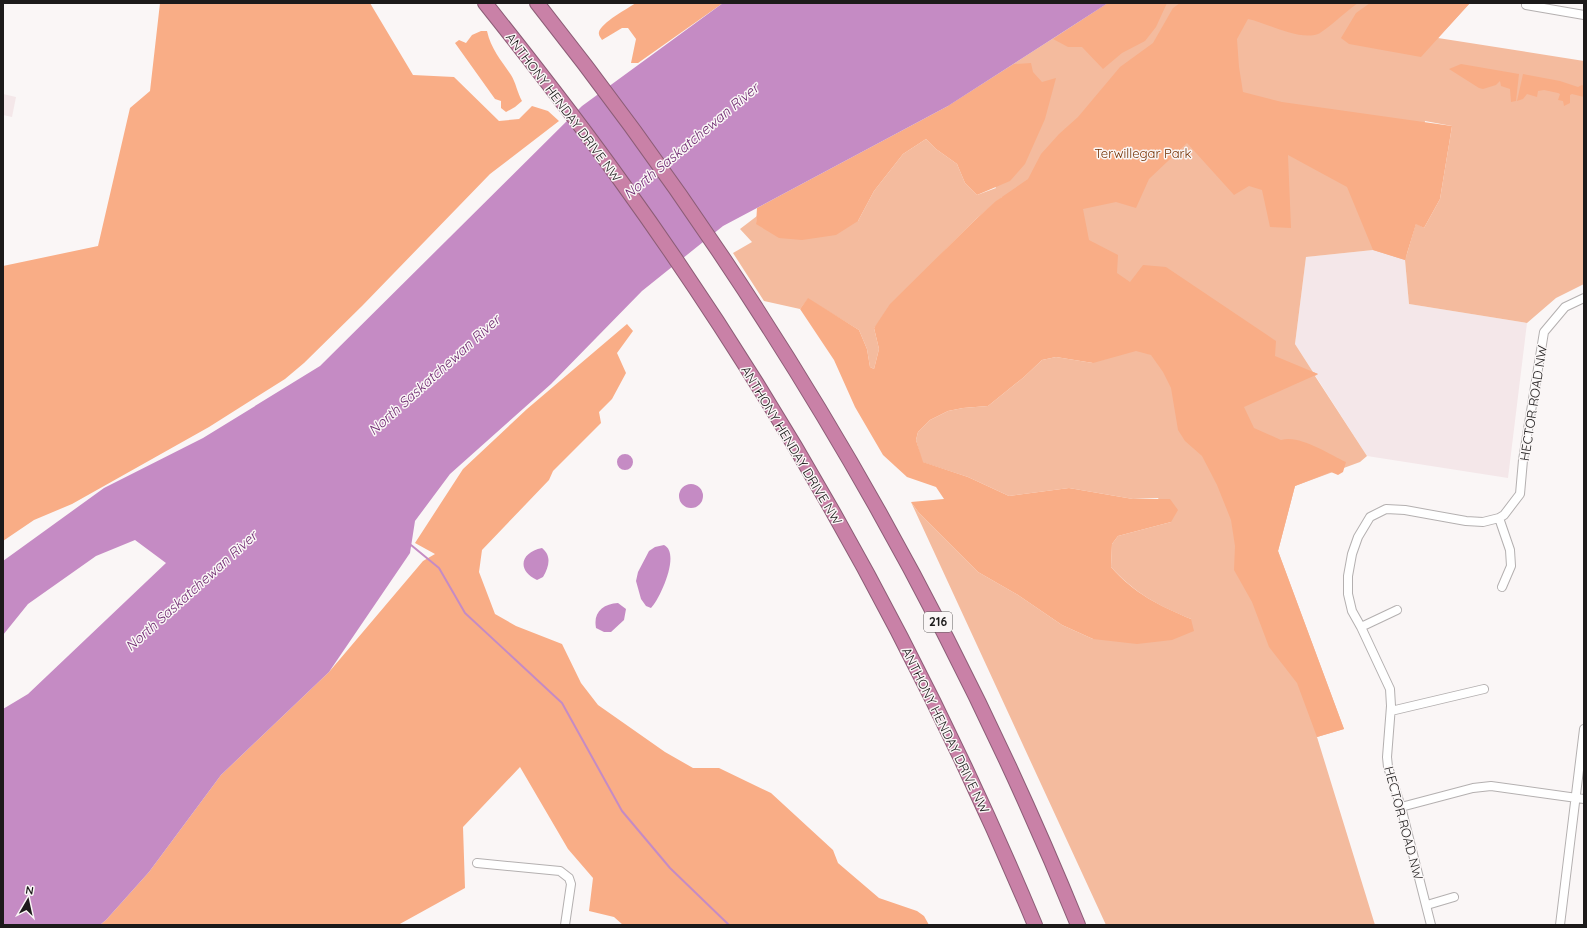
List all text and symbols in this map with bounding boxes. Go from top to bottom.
street label: ANTHONY HENDAY DRIVE NW [503,29,626,185]
water label: North Saskatchewan River [620,78,764,203]
park label: Terwillegar Park [1095,145,1192,161]
water label: North Saskatchewan River [364,310,505,439]
street label: HECTOR ROAD NW [1516,344,1550,462]
street label: ANTHONY HENDAY DRIVE NW [738,363,846,528]
water label: North Saskatchewan River [121,526,262,655]
road number: 216 [924,612,952,632]
street label: ANTHONY HENDAY DRIVE NW [899,645,993,816]
street label: HECTOR ROAD NW [1381,764,1427,882]
north arrow [8,880,48,920]
text: N [24,883,35,898]

